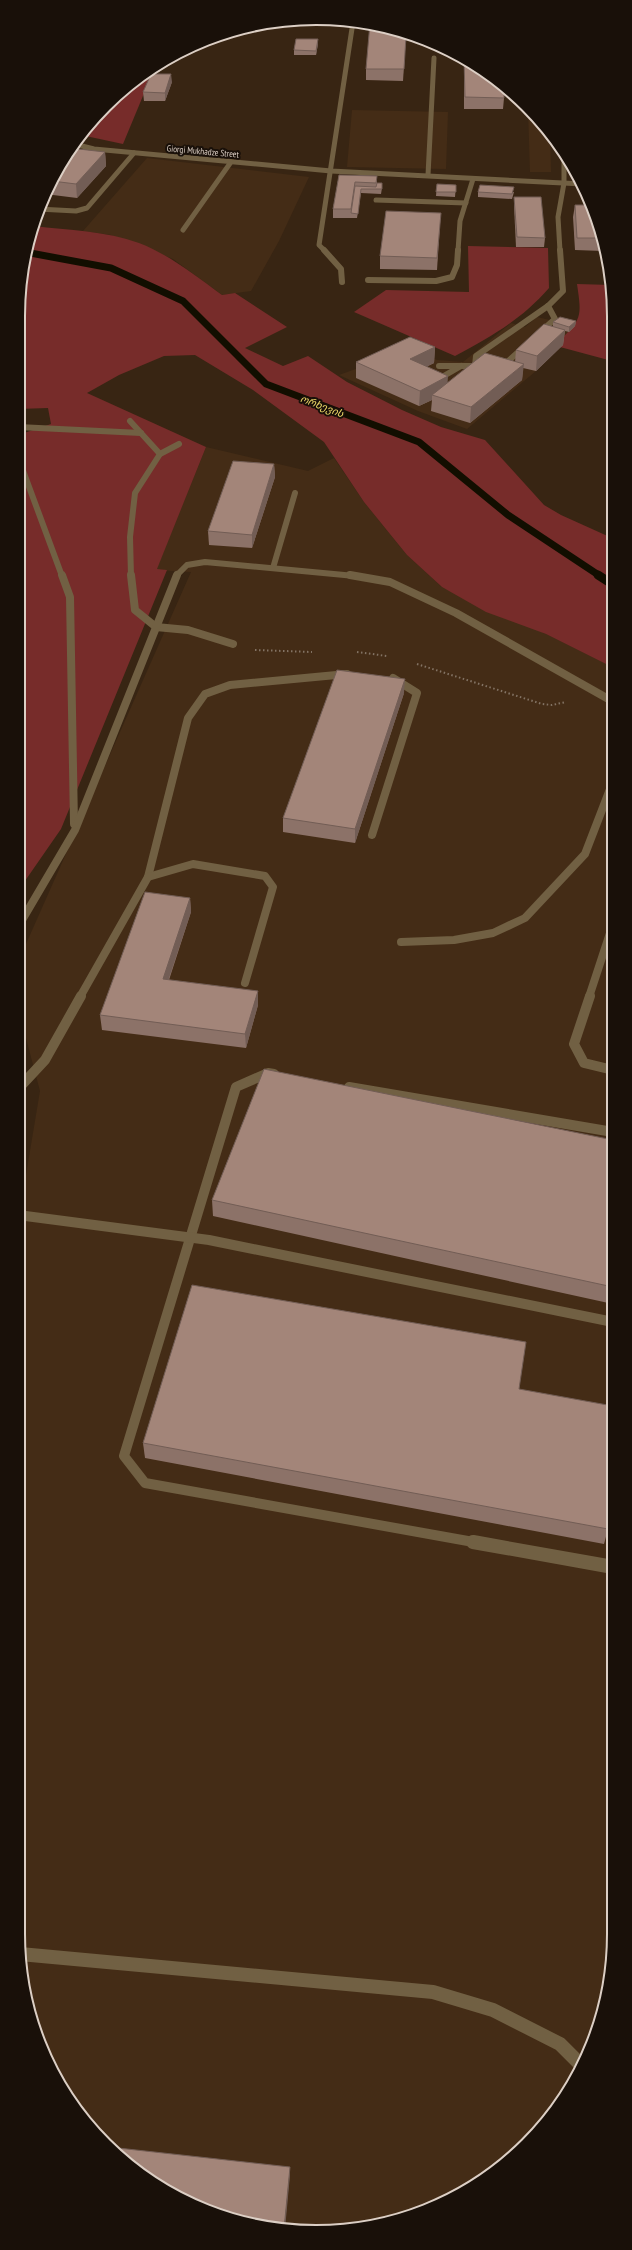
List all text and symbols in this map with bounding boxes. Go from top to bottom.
street label: Giorgi Mukhadze Street [166,142,240,160]
water label: ორხევის [298,392,346,421]

